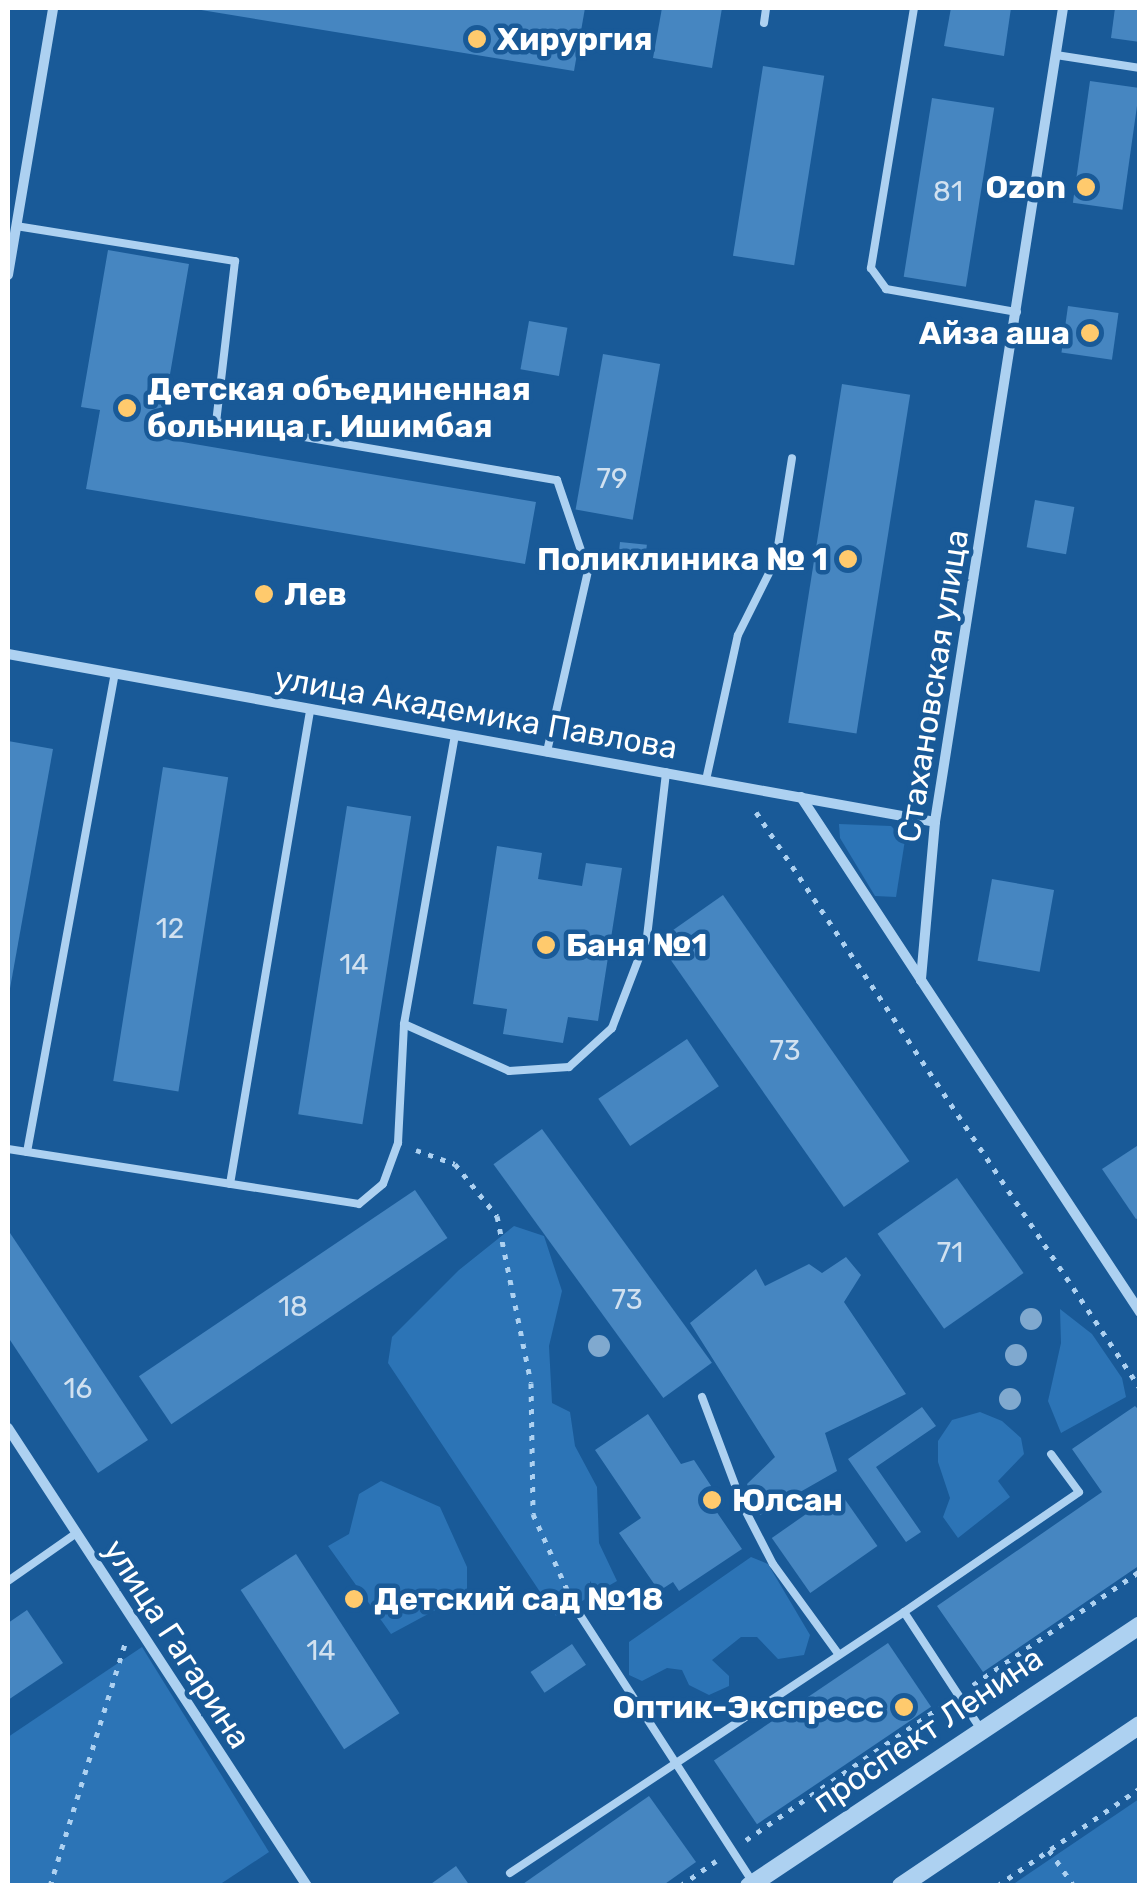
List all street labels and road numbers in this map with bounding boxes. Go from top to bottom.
street label: Стахановская улица [889,527,977,845]
street label: улица Академика Павлова [272,659,680,767]
street label: улица Гагарина [95,1532,259,1756]
street label: проспект Ленина [806,1639,1050,1821]

